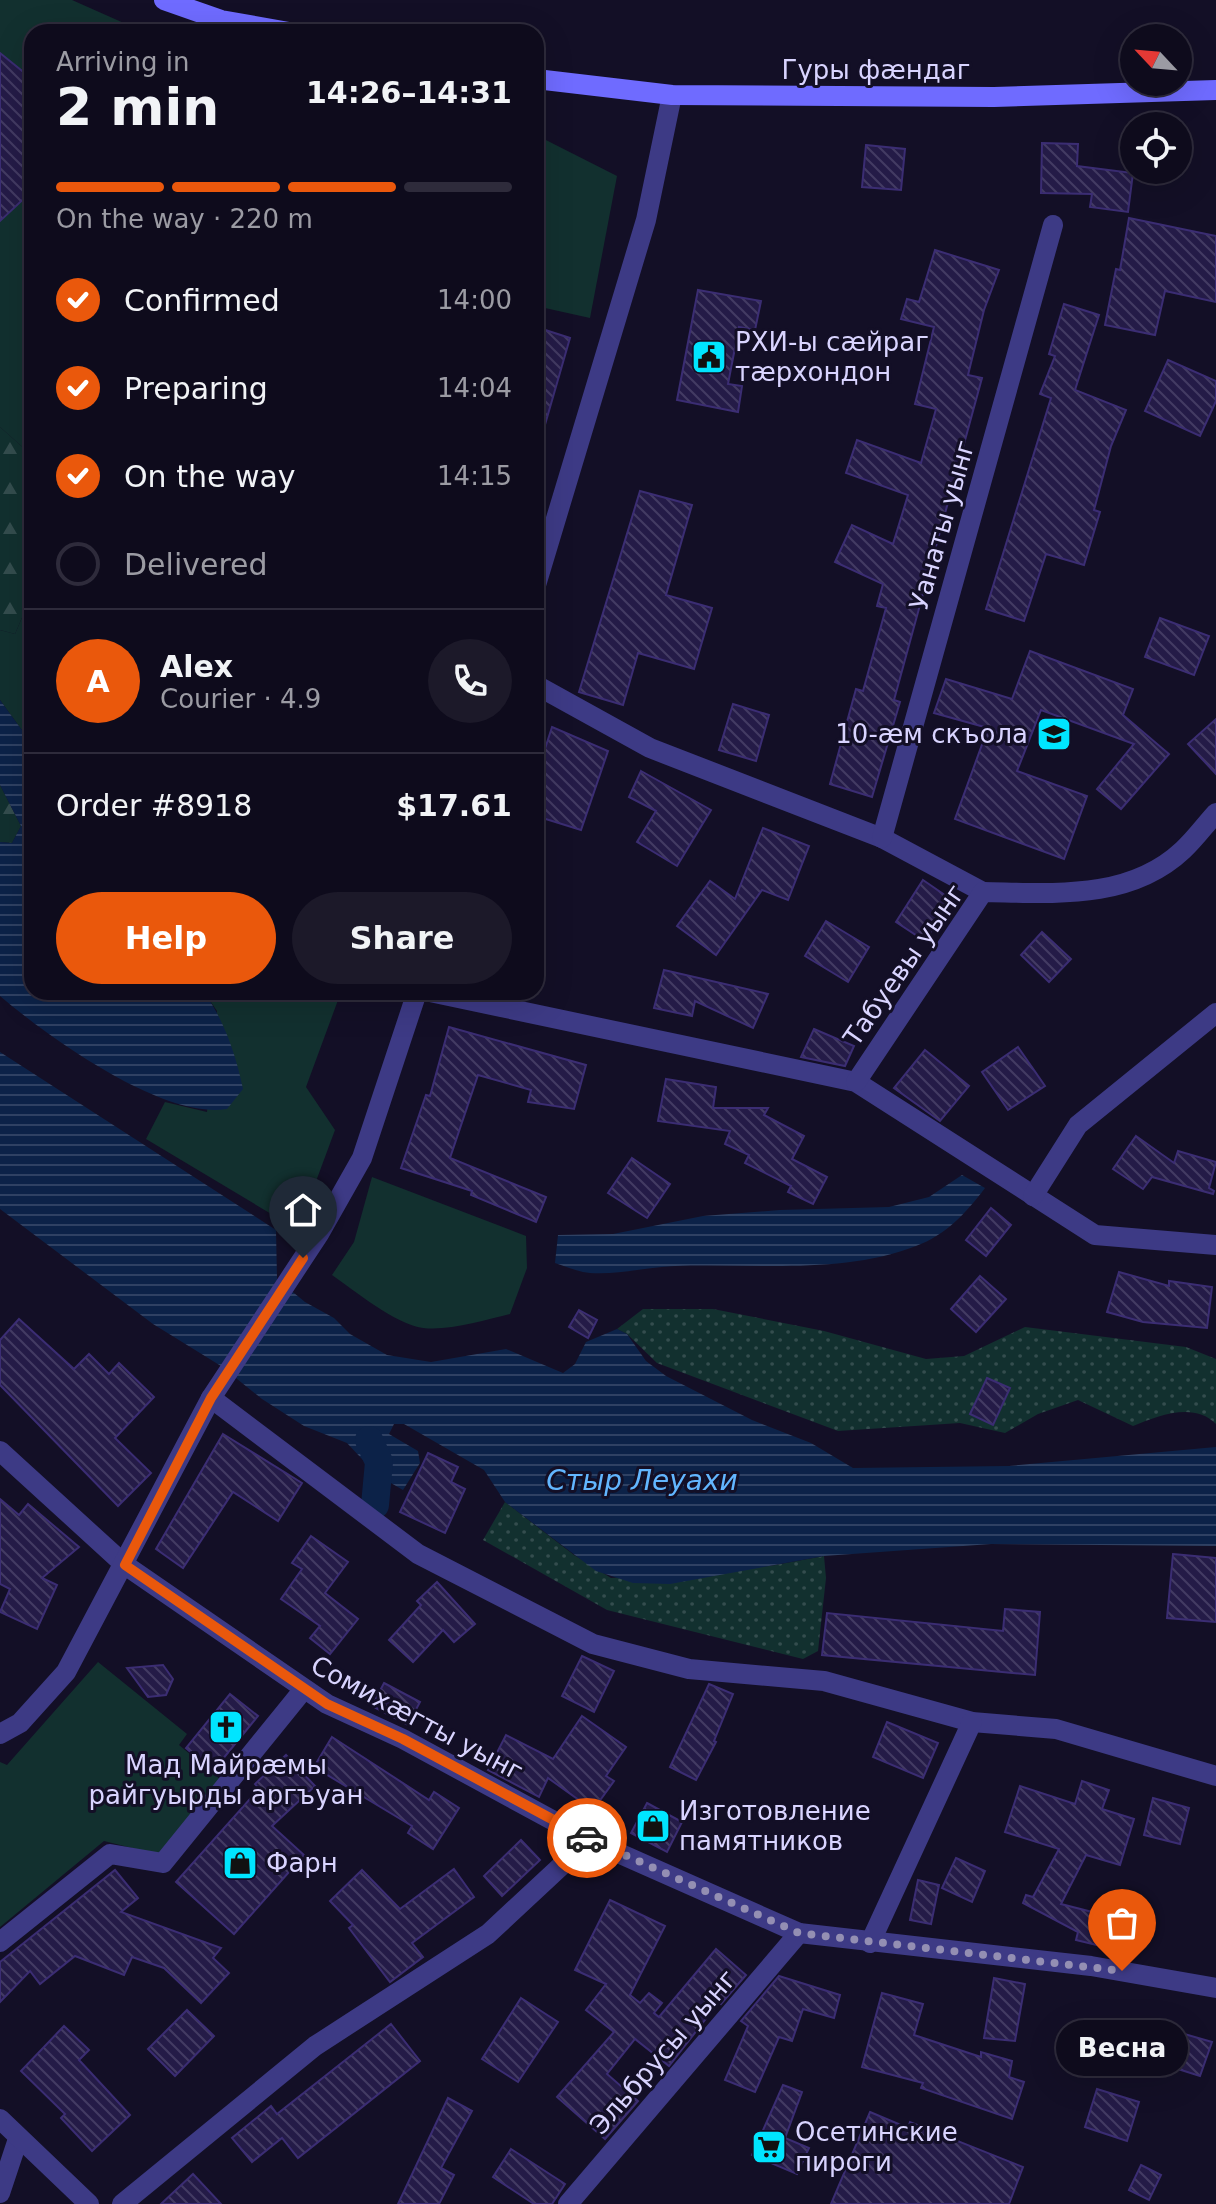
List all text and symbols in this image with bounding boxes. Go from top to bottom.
north arrow [1120,24,1192,96]
map controls [1120,24,1192,184]
text: Arriving in [56,47,190,77]
street label: Гуры фӕндаг [782,55,970,85]
text: 14:26–14:31 [306,75,512,110]
text: 2 min [56,77,219,137]
button: locate [1120,112,1192,184]
text: On the way · 220 m [56,204,313,234]
icon: check [56,278,100,322]
text: Confirmed [124,283,280,318]
text: 14:00 [437,285,512,315]
place label: РХИ-ы сæйраг тæрхондон [735,327,929,387]
public building icon: РХИ-ы сæйраг тæрхондон [690,338,728,376]
icon: check [56,366,100,410]
text: Preparing [124,371,268,406]
text: 14:04 [437,373,512,403]
street label: Уанаты уынг [903,437,981,613]
icon: check [56,454,100,498]
text: On the way [124,459,296,494]
text: 14:15 [437,461,512,491]
text: Delivered [124,547,268,582]
button: phone [428,639,512,723]
text: Alex [160,649,233,684]
text: A [86,664,110,699]
text: Courier · 4.9 [160,684,321,714]
school or university icon: 10-æм скъола [1035,715,1073,753]
place label: 10-æм скъола [835,719,1028,749]
text: Order #8918 [56,788,252,823]
text: $17.61 [396,788,512,823]
street label: Табуевы уынг [837,879,971,1052]
button: Help [56,892,276,984]
button: Share [292,892,512,984]
pin [269,1176,337,1258]
icon: home [281,1188,325,1232]
water label: Стыр Леуахи [546,1464,738,1497]
street label: Сомихæгты уынг [306,1649,528,1787]
church icon: Мад Майрæмы райгуырды аргъуан [207,1708,245,1746]
place label: Мад Майрæмы райгуырды аргъуан [89,1750,363,1810]
place label: Изготовление памятников [679,1796,871,1856]
courier [547,1798,627,1878]
shop icon: Изготовление памятников [634,1807,672,1845]
icon: car [565,1816,609,1860]
shop icon: Фарн [221,1844,259,1882]
place label: Фарн [266,1848,338,1878]
pin [1088,1889,1156,1971]
icon: bag [1100,1901,1144,1945]
street label: Эльбрусы уынг [584,1964,742,2140]
callout: Весна [1056,2019,1188,2075]
text: Весна [1078,2033,1166,2063]
place label: Осетинские пироги [795,2117,958,2177]
supermarket icon: Осетинские пироги [750,2128,788,2166]

